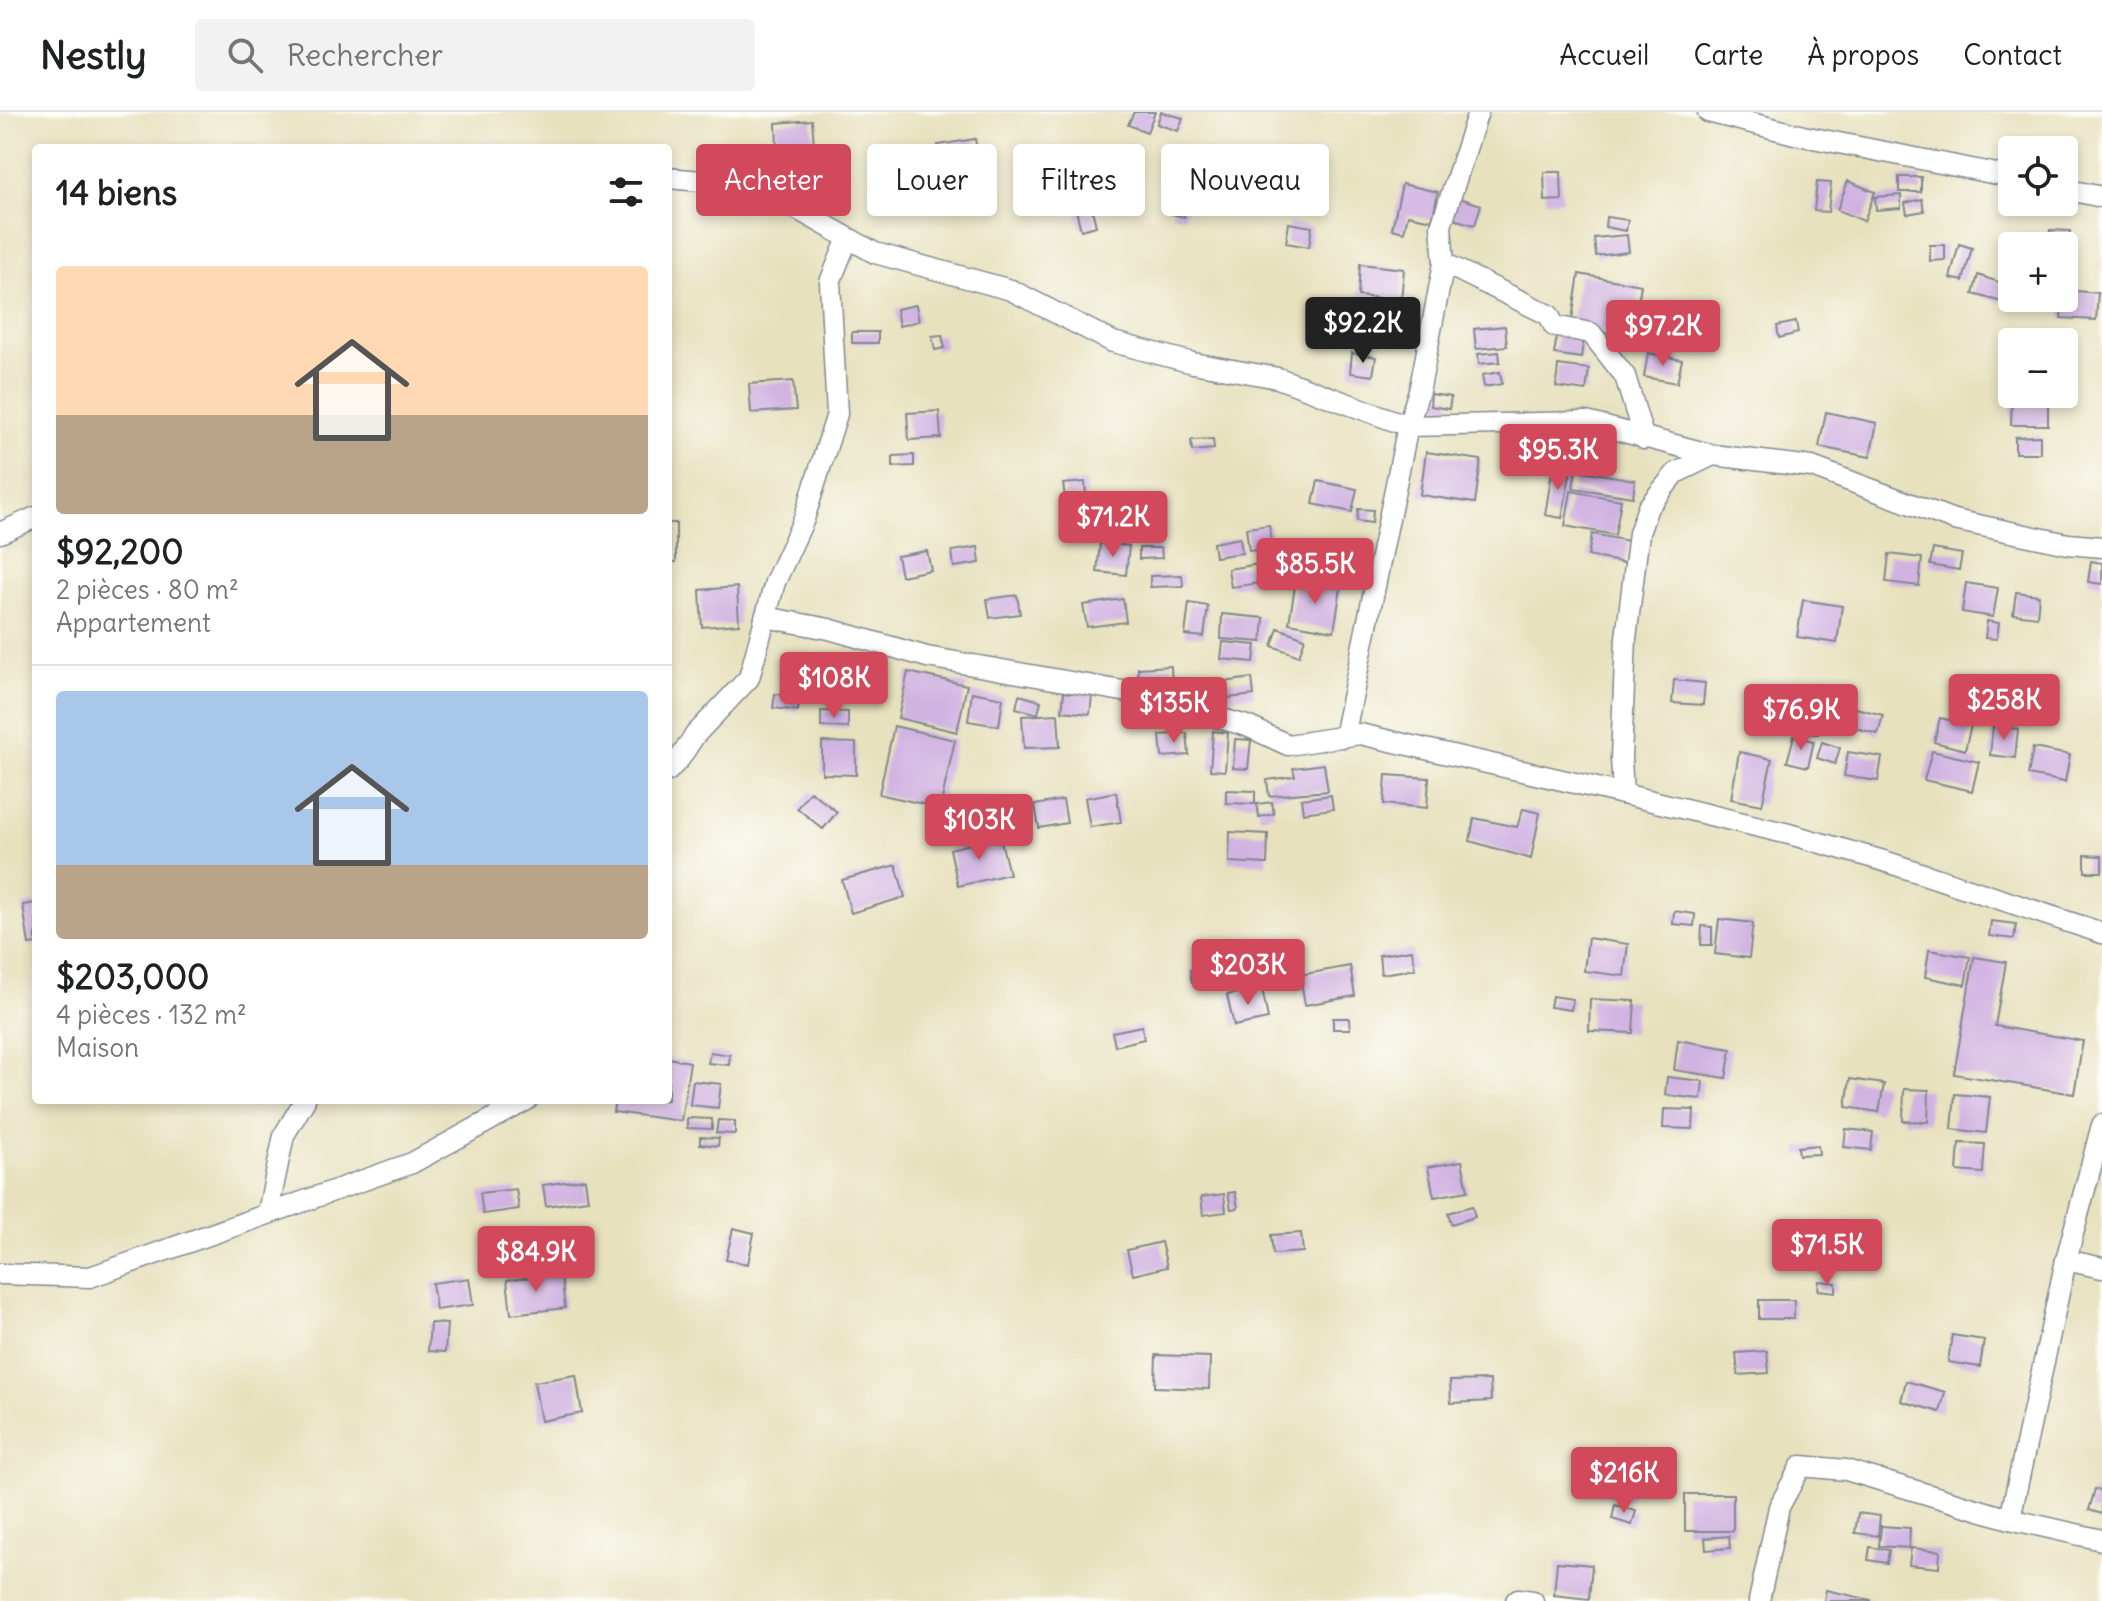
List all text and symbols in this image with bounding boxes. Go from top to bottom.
search box [195,19,755,91]
text: Nestly [40,32,147,79]
icon: search [223,33,267,77]
text: Rechercher [287,36,443,74]
text: Accueil [1559,37,1649,73]
text: Carte [1693,37,1763,73]
text: À propos [1807,37,1919,73]
text: Contact [1963,37,2062,73]
map controls [1998,136,2078,408]
button: locate [1998,136,2078,216]
chip: Acheter [696,144,851,216]
chip: Louer [867,144,997,216]
chip: Filtres [1013,144,1145,216]
chip: Nouveau [1161,144,1329,216]
icon: filters [604,170,648,214]
text: 14 biens [56,171,177,214]
button: + [1998,232,2078,312]
pin: $92.2K [1298,297,1428,365]
pin: $97.2K [1598,300,1728,368]
text: $92.2K [1323,306,1403,339]
text: $97.2K [1624,309,1702,342]
icon: home [280,318,424,462]
button: − [1998,328,2078,408]
pin: $95.3K [1493,424,1623,492]
text: $95.3K [1518,433,1598,466]
pin: $71.2K [1048,491,1178,559]
text: $71.2K [1076,500,1150,533]
text: $92,200 [56,530,184,573]
pin: $85.5K [1250,538,1380,606]
text: $85.5K [1275,547,1355,580]
text: 2 pièces · 80 m² [56,573,239,606]
text: Appartement [56,606,211,639]
pin: $108K [778,652,890,720]
text: $108K [798,661,870,694]
pin: $258K [1948,674,2060,742]
pin: $135K [1118,677,1230,745]
text: $258K [1967,683,2041,716]
pin: $76.9K [1736,684,1866,752]
text: $135K [1139,686,1209,719]
text: $76.9K [1762,693,1840,726]
icon: home [280,743,424,887]
pin: $103K [923,794,1035,862]
text: $103K [943,803,1015,836]
pin: $203K [1192,939,1304,1007]
text: $203K [1210,948,1286,981]
text: $203,000 [56,955,209,998]
text: 4 pièces · 132 m² [56,998,247,1031]
text: Maison [56,1031,139,1064]
pin: $71.5K [1762,1219,1892,1287]
pin: $84.9K [471,1226,601,1294]
text: $71.5K [1790,1228,1864,1261]
text: $84.9K [496,1235,576,1268]
pin: $216K [1568,1447,1680,1515]
text: $216K [1589,1456,1659,1489]

